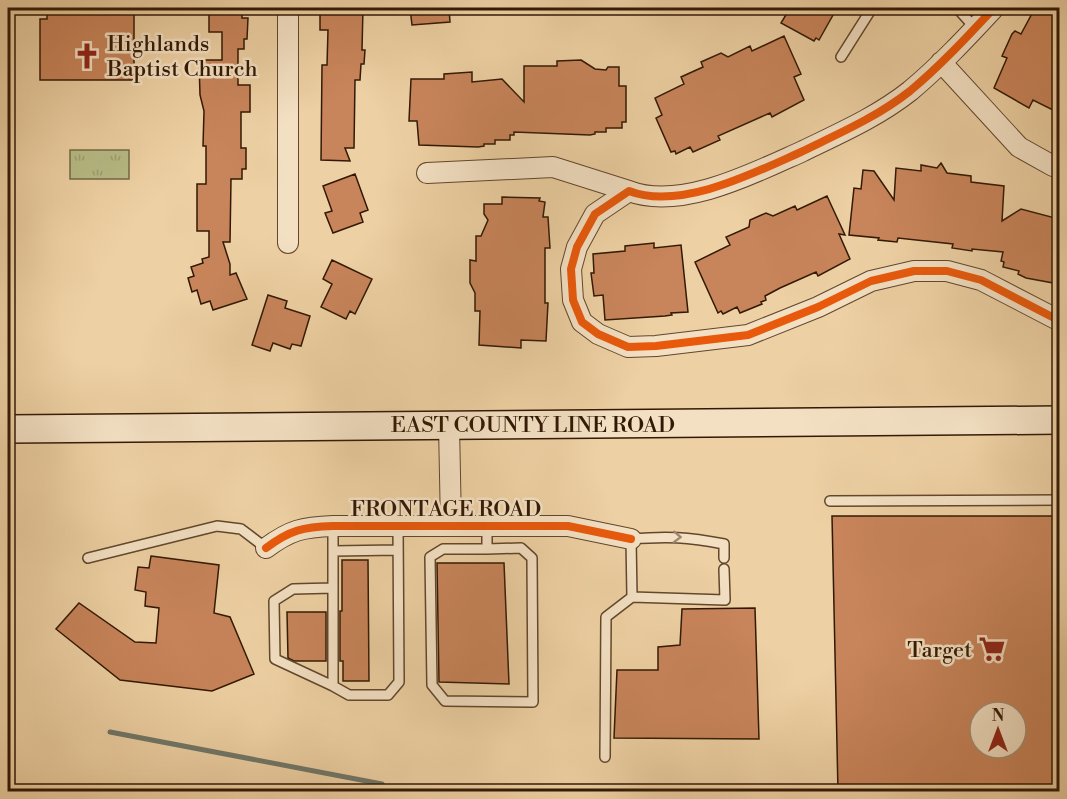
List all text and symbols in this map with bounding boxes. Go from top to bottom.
place label: Highlands Baptist Church [106,31,258,83]
church icon: Highlands Baptist Church [72,41,102,71]
street label: EAST COUNTY LINE ROAD [391,412,675,439]
street label: FRONTAGE ROAD [351,496,541,523]
one-way arrow [673,530,682,543]
supermarket icon: Target [977,634,1007,664]
place label: Target [907,637,972,664]
north arrow [968,700,1028,760]
text: N [992,706,1005,726]

